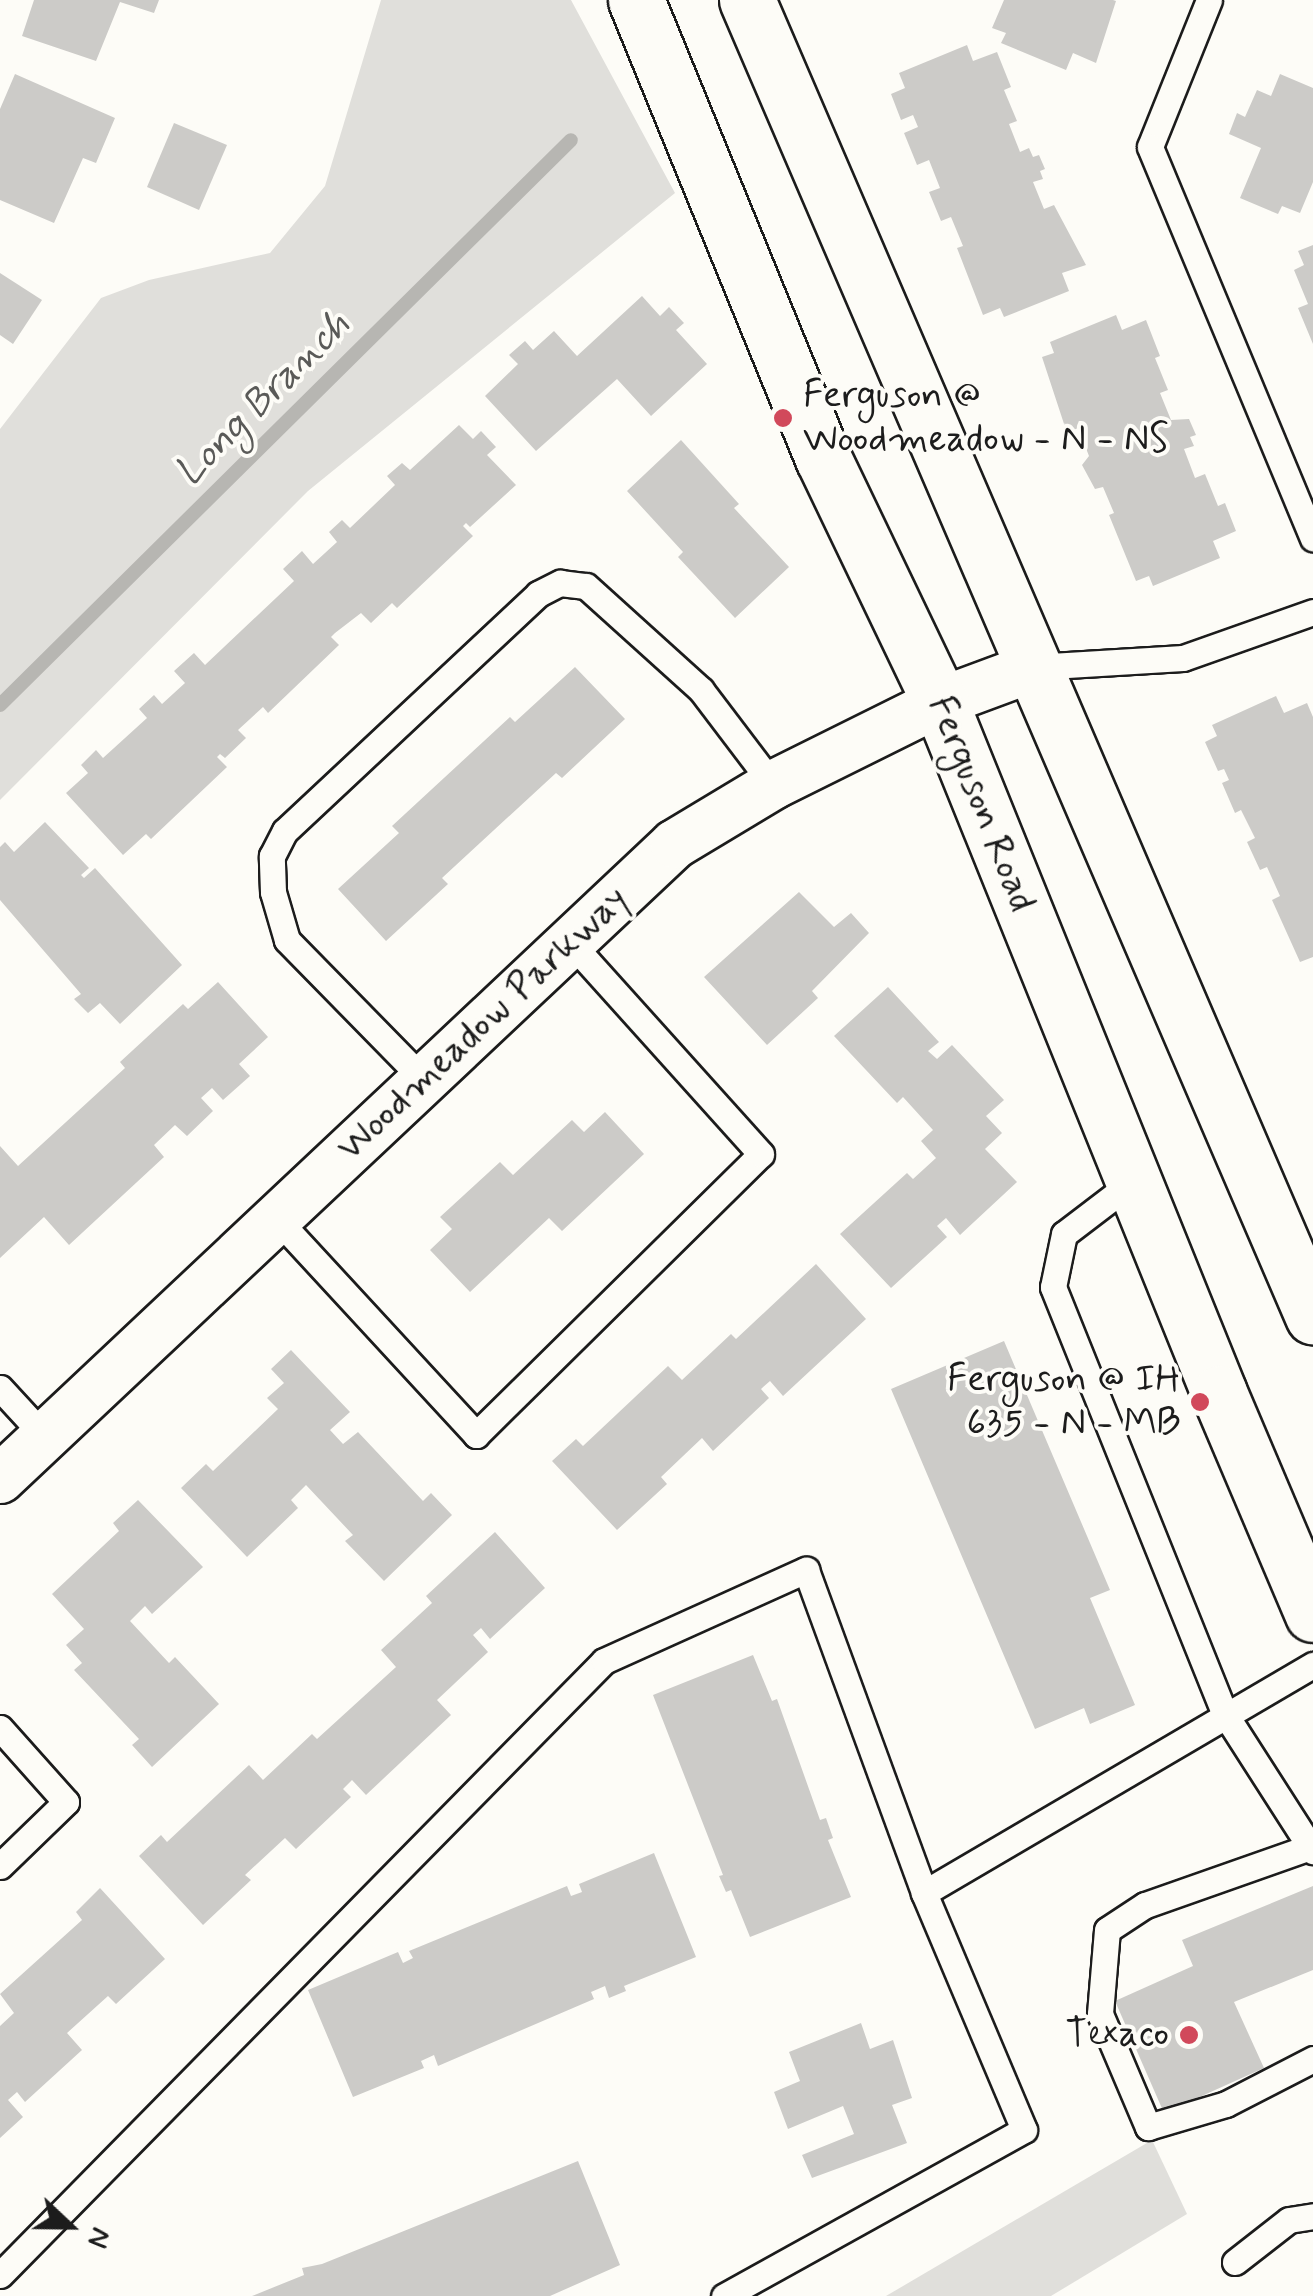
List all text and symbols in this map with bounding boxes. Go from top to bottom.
water label: Long Branch [166,302,360,496]
place label: Ferguson @ Woodmeadow - N - NS [803,373,1169,462]
marker: Ferguson @ Woodmeadow - N - NS [772,407,794,429]
street label: Ferguson Road [918,691,1044,917]
street label: Woodmeadow Parkway [332,881,634,1167]
place label: Ferguson @ IH 635 - N - MB [947,1357,1180,1446]
marker: Ferguson @ IH 635 - N - MB [1189,1391,1211,1413]
place label: Texaco [1066,2012,1169,2058]
marker: Texaco [1178,2024,1200,2046]
north arrow [20,2176,120,2276]
text: N [78,2222,119,2253]

